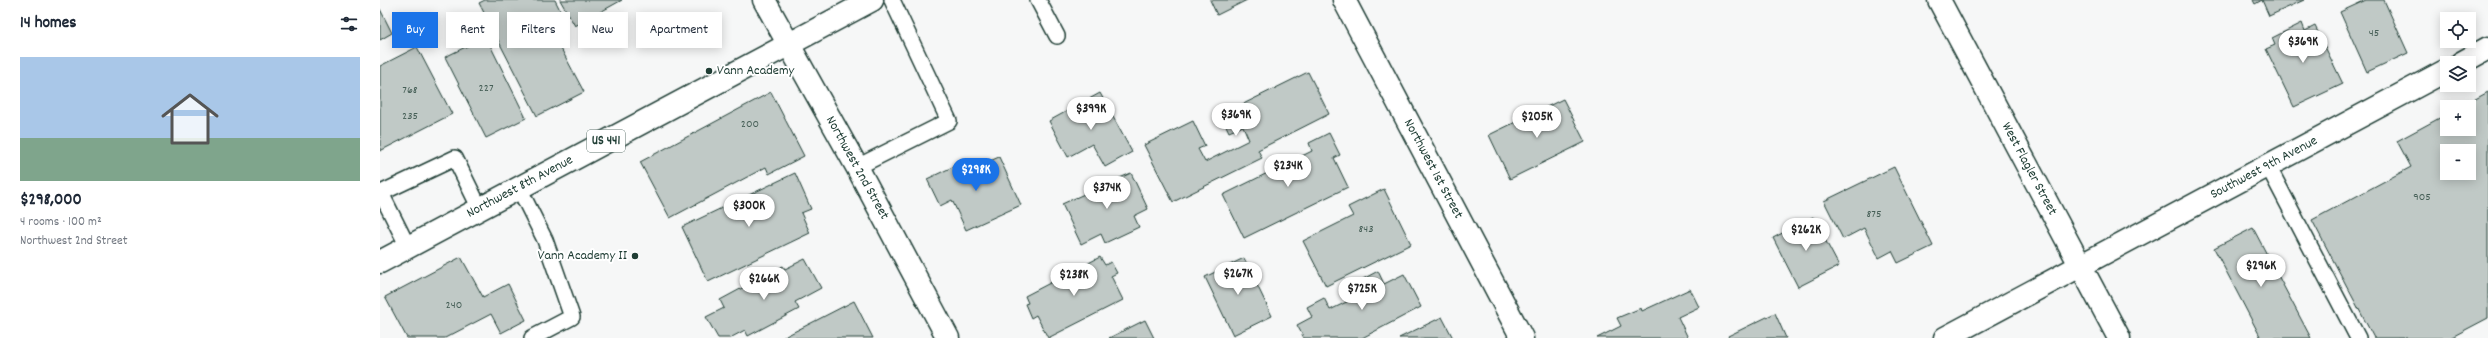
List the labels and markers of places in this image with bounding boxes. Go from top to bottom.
pin: $369K [2275,30,2331,64]
place label: Vann Academy [717,61,795,81]
marker: Vann Academy [704,66,714,76]
pin: $399K [1063,97,1119,131]
pin: $369K [1208,103,1264,137]
pin: $205K [1509,105,1565,139]
pin: $234K [1260,154,1316,188]
pin: $298K [948,158,1004,192]
pin: $374K [1079,176,1135,210]
pin: $300K [721,194,777,228]
pin: $262K [1778,218,1834,252]
place label: Vann Academy II [538,246,628,266]
marker: Vann Academy II [630,251,640,261]
pin: $296K [2233,254,2289,288]
pin: $267K [1210,262,1266,296]
pin: $238K [1046,263,1102,297]
pin: $266K [736,267,792,301]
pin: $725K [1334,277,1390,311]

